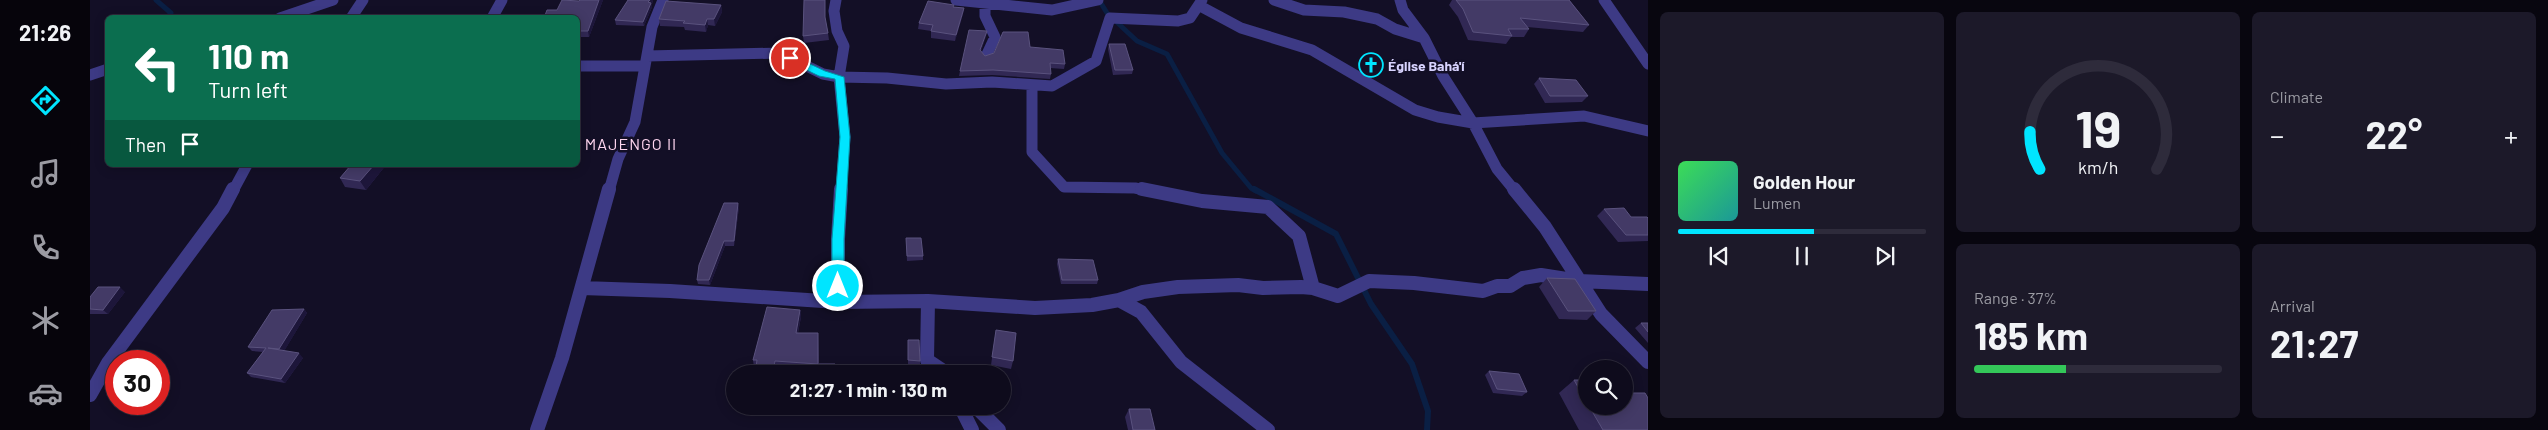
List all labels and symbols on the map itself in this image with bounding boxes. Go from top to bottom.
pin [769,37,811,79]
church icon: Église Bahá'í [1358,52,1384,78]
place label: Église Bahá'í [1388,57,1465,74]
district label: MAJENGO II [585,134,677,153]
position arrow [811,259,863,311]
speed limit sign: 30 [105,350,170,415]

